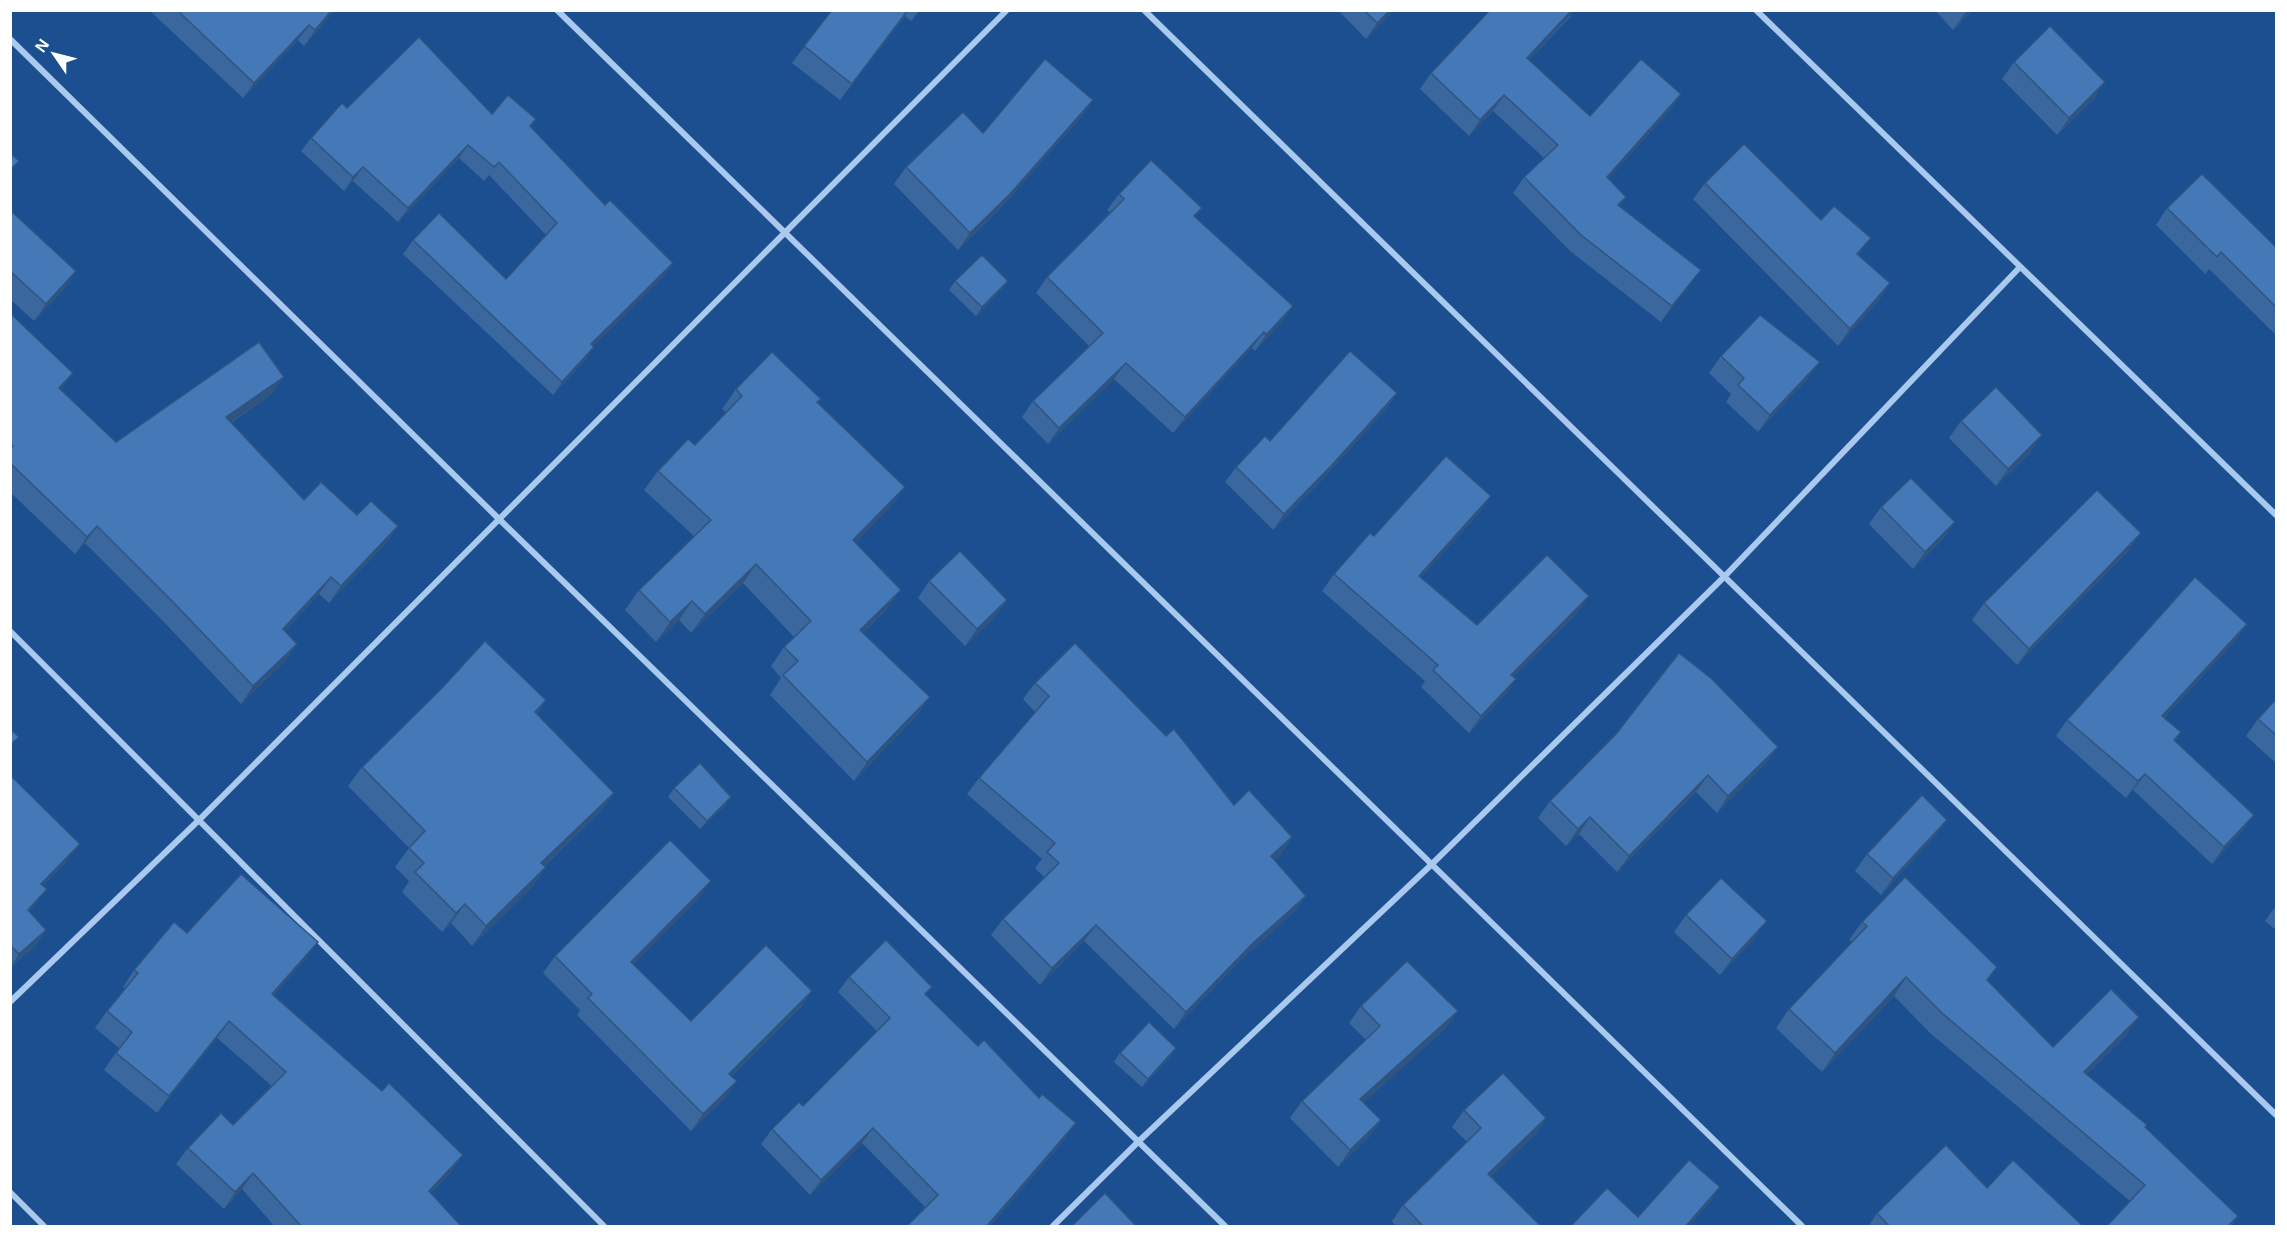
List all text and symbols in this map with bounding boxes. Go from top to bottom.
north arrow [24,24,84,84]
text: N [32,36,52,55]

